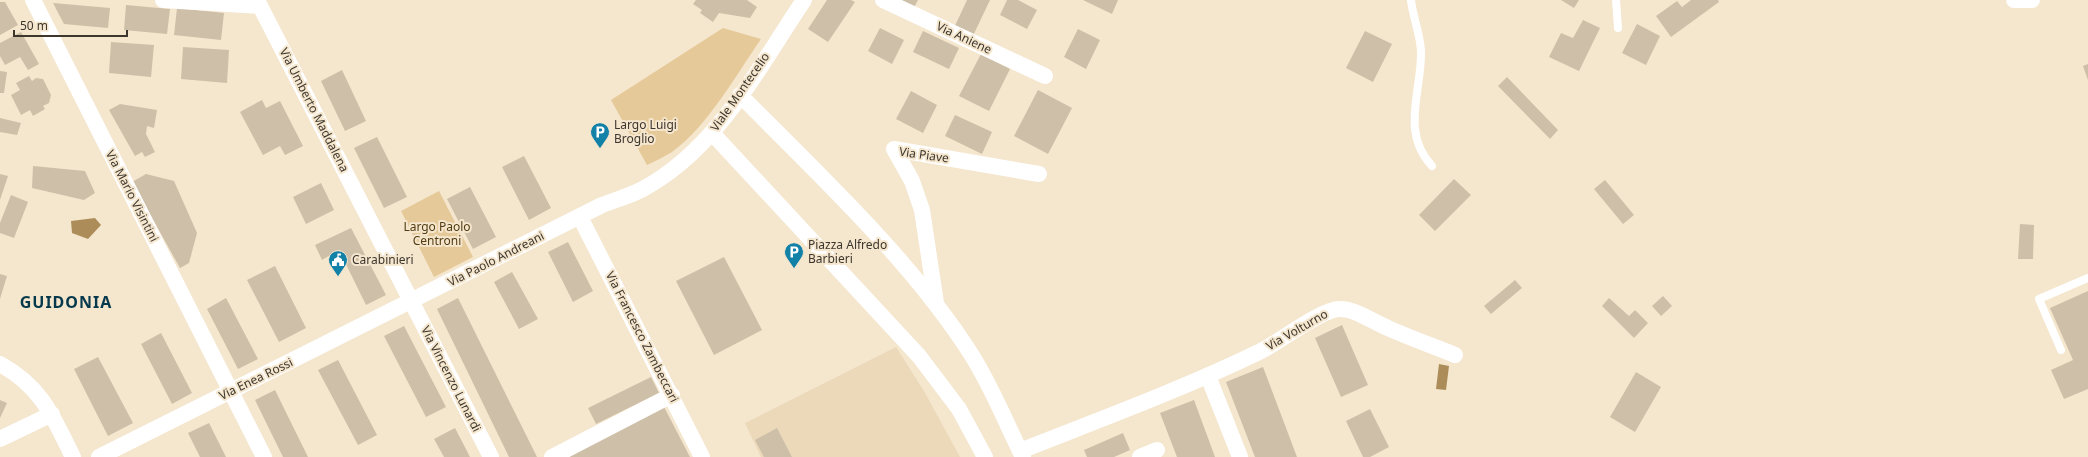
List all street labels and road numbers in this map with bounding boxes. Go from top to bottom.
street label: Via Aniene [934,17,995,58]
street label: Via Umberto Maddalena [276,45,353,175]
street label: Viale Montecelio [706,49,773,135]
street label: Via Piave [898,143,950,166]
street label: Via Mario Visintini [102,147,163,244]
street label: Via Paolo Andreani [445,227,547,290]
street label: Via Francesco Zambeccari [602,268,683,405]
street label: Via Volturno [1263,305,1331,354]
street label: Via Vincenzo Lunardi [417,323,486,435]
street label: Via Enea Rossi [216,353,296,404]

